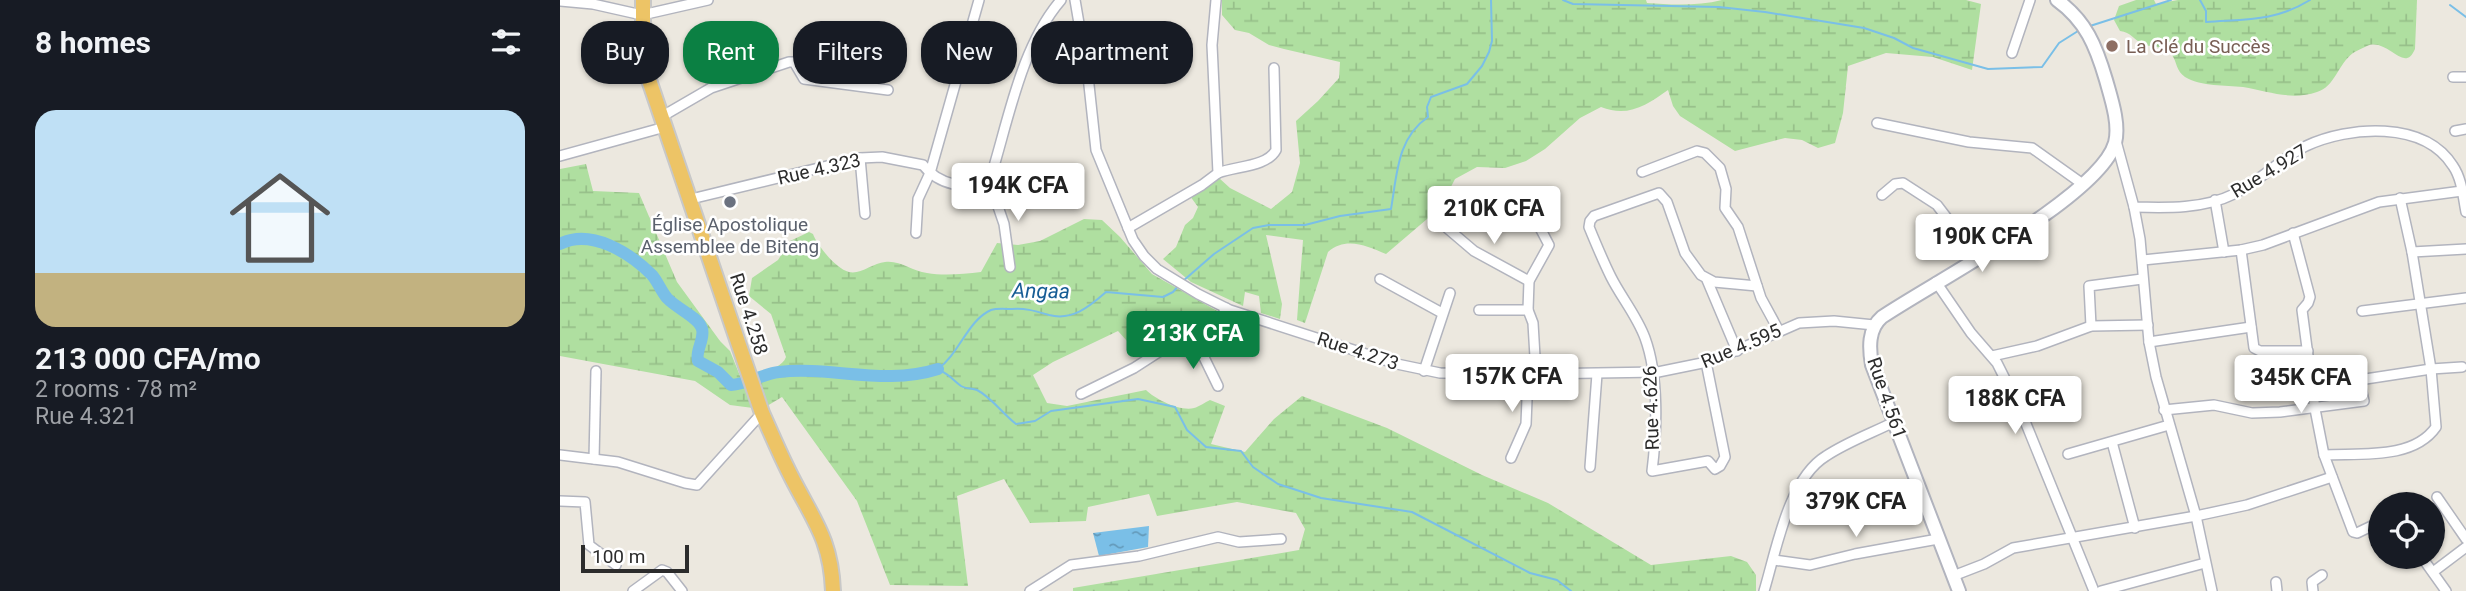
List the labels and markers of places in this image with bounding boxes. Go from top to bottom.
place label: La Clé du Succès [2126,35,2271,58]
marker: La Clé du Succès [2104,38,2120,54]
pin: 194K CFA [946,164,1090,223]
pin: 210K CFA [1422,187,1566,246]
marker: Église Apostolique Assemblee de Biteng [722,194,738,210]
place label: Église Apostolique Assemblee de Biteng [641,213,819,258]
pin: 190K CFA [1910,215,2054,274]
pin: 213K CFA [1121,312,1265,371]
pin: 157K CFA [1440,354,1584,414]
pin: 345K CFA [2229,356,2373,415]
pin: 188K CFA [1943,376,2087,436]
pin: 379K CFA [1784,480,1928,539]

